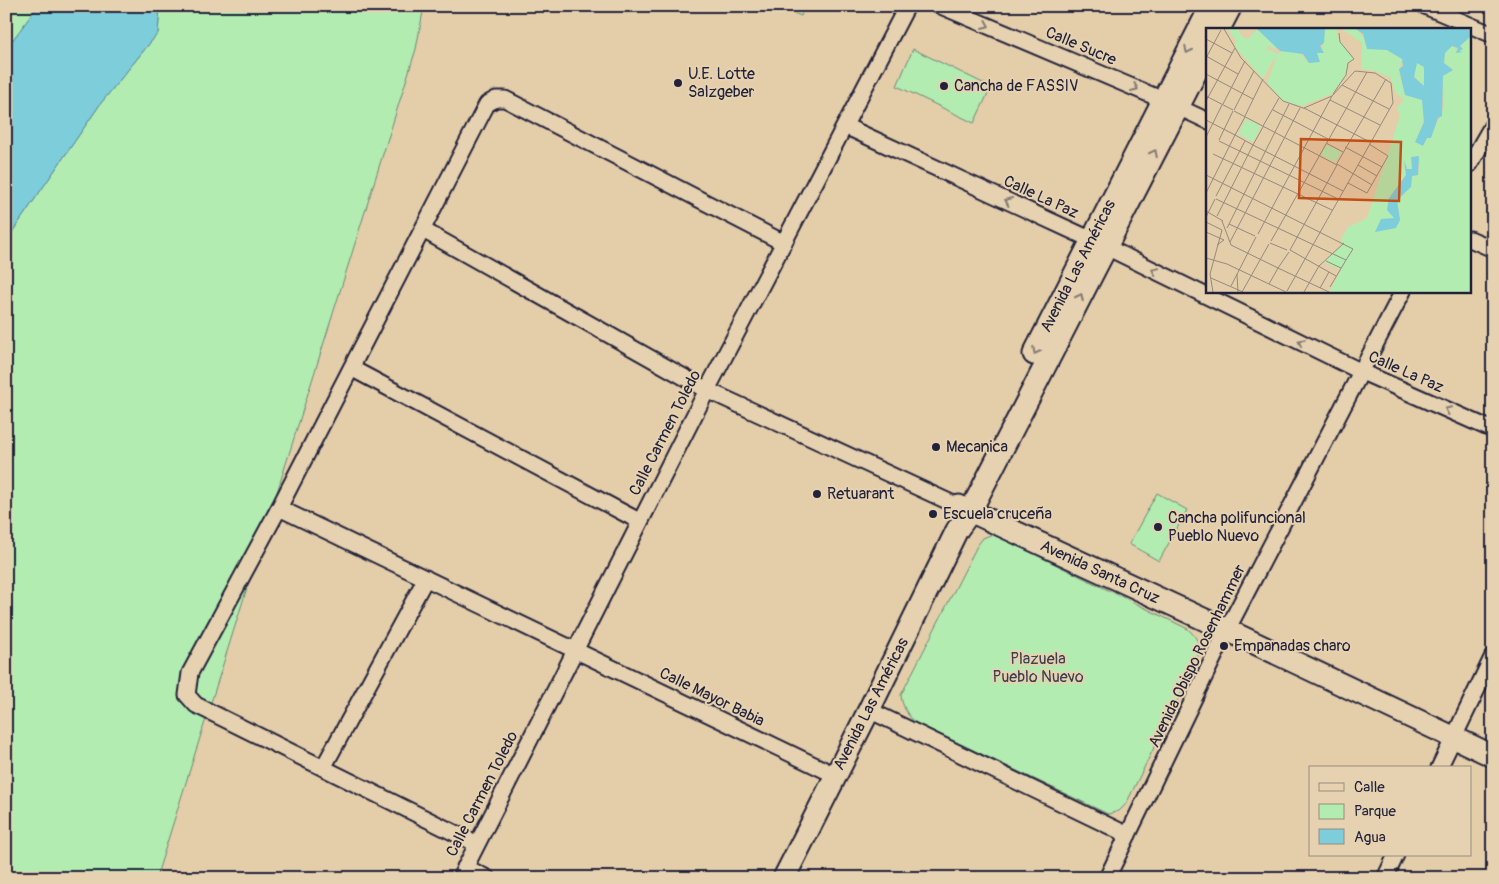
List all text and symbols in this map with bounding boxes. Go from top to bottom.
one-way arrow [981,19,990,30]
street label: Calle Sucre [1043,22,1120,70]
inset map [1206,28,1472,292]
one-way arrow [1184,44,1194,53]
place label: U.E. Lotte Salzgeber [688,64,755,102]
place label: Cancha de FASSIV [954,76,1079,96]
marker: U.E. Lotte Salzgeber [672,77,684,89]
marker: Cancha de FASSIV [938,80,950,92]
one-way arrow [1130,82,1139,93]
one-way arrow [1148,149,1158,158]
street label: Calle La Paz [1000,171,1082,223]
street label: Avenida Las Américas [1036,196,1120,336]
one-way arrow [1004,197,1013,208]
one-way arrow [1151,266,1160,277]
one-way arrow [1074,294,1084,303]
one-way arrow [1297,338,1306,348]
one-way arrow [1032,346,1042,355]
street label: Calle La Paz [1365,347,1447,397]
street label: Calle Carmen Toledo [625,367,705,499]
one-way arrow [1444,406,1453,417]
place label: Mecanica [946,437,1008,457]
marker: Mecanica [930,441,942,453]
place label: Retuarant [827,484,895,504]
marker: Retuarant [811,488,823,500]
place label: Escuela cruceña [943,504,1052,524]
marker: Escuela cruceña [927,508,939,520]
place label: Cancha polifuncional Pueblo Nuevo [1168,508,1306,546]
marker: Cancha polifuncional Pueblo Nuevo [1152,521,1164,533]
street label: Avenida Santa Cruz [1037,536,1163,608]
street label: Avenida Obispo Rosenhammer [1144,561,1250,751]
street label: Avenida Las Américas [829,634,913,774]
place label: Empanadas charo [1234,636,1351,656]
marker: Empanadas charo [1218,640,1230,652]
park label: Plazuela Pueblo Nuevo [992,649,1084,687]
street label: Calle Mayor Babia [656,663,768,731]
street label: Calle Carmen Toledo [442,728,522,860]
legend [1309,766,1472,856]
text: Calle [1354,778,1385,797]
text: Parque [1354,802,1397,821]
text: Agua [1354,828,1386,847]

